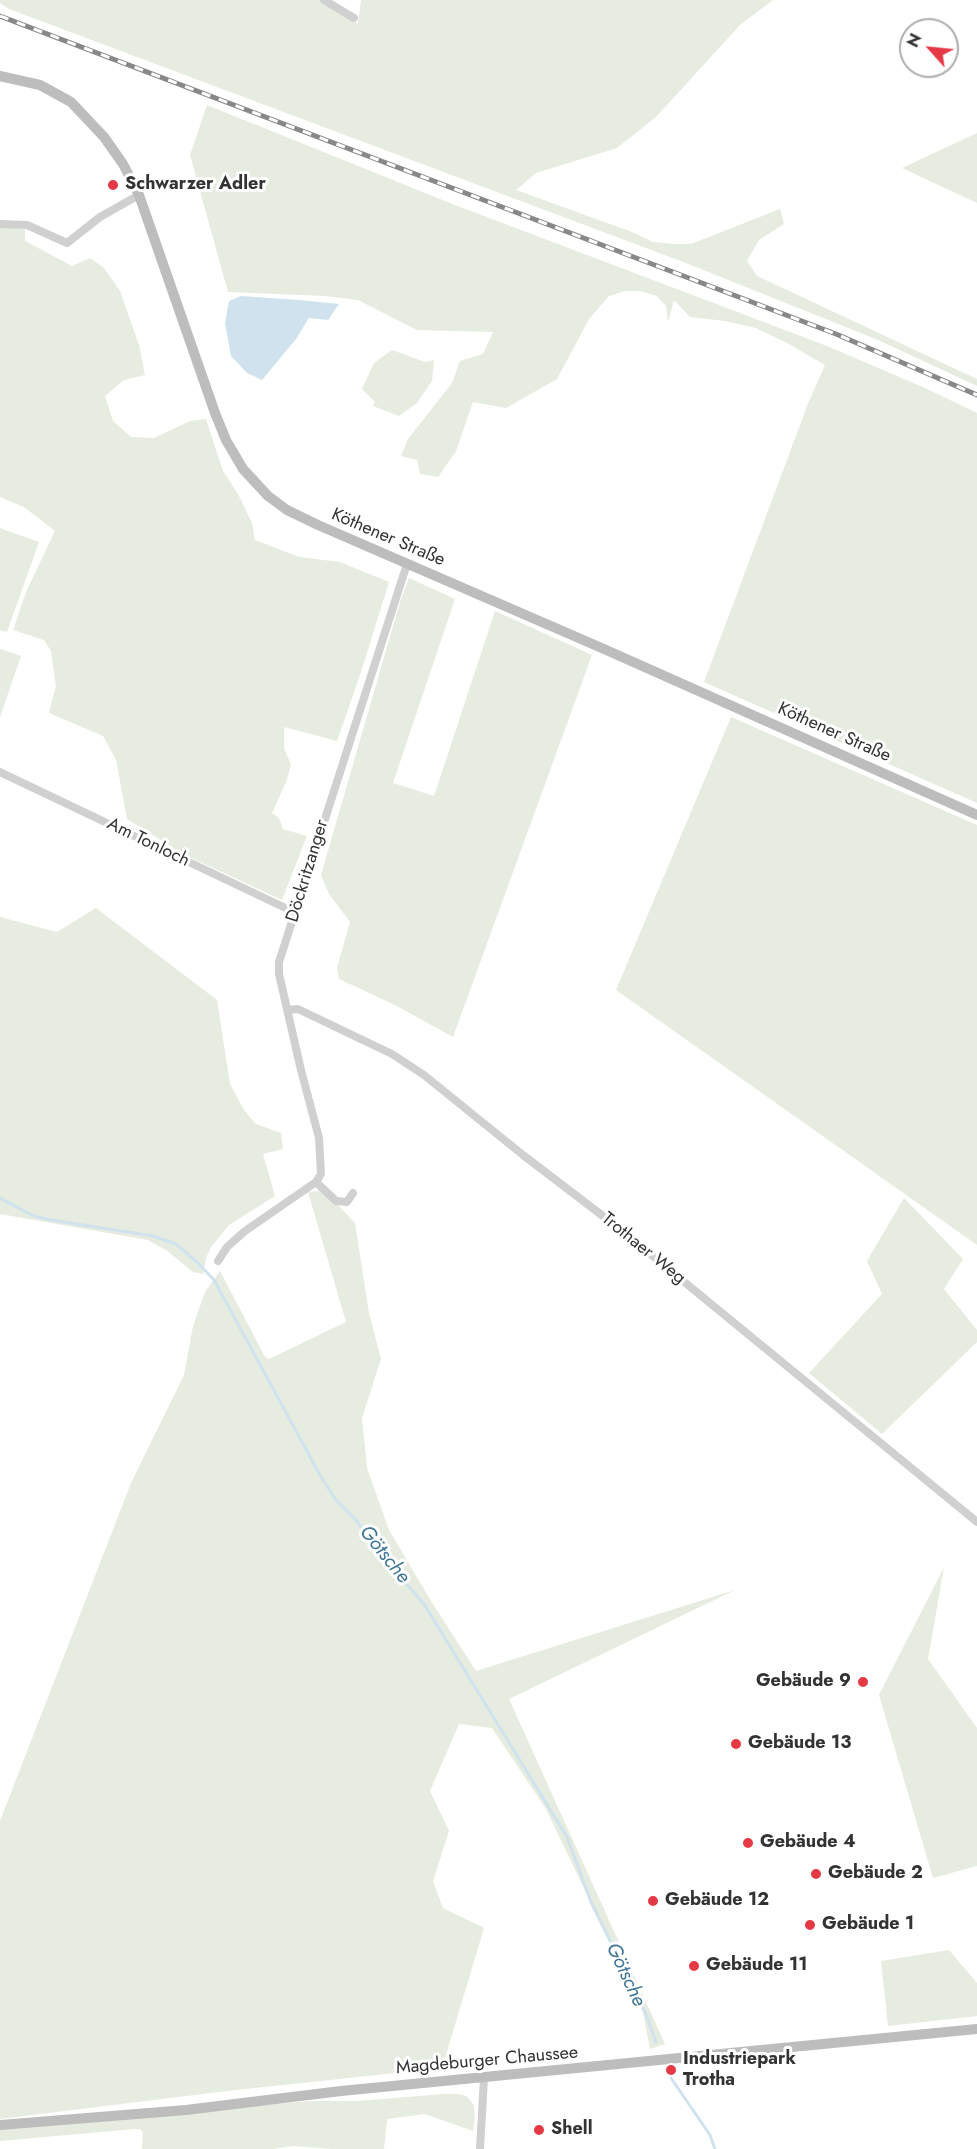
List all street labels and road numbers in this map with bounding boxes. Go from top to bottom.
street label: Köthener Straße [328,504,448,572]
street label: Köthener Straße [774,698,894,768]
street label: Am Tonloch [103,814,193,872]
street label: Döckritzanger [282,817,334,925]
street label: Trothaer Weg [597,1209,689,1289]
street label: Magdeburger Chaussee [395,2042,579,2080]

